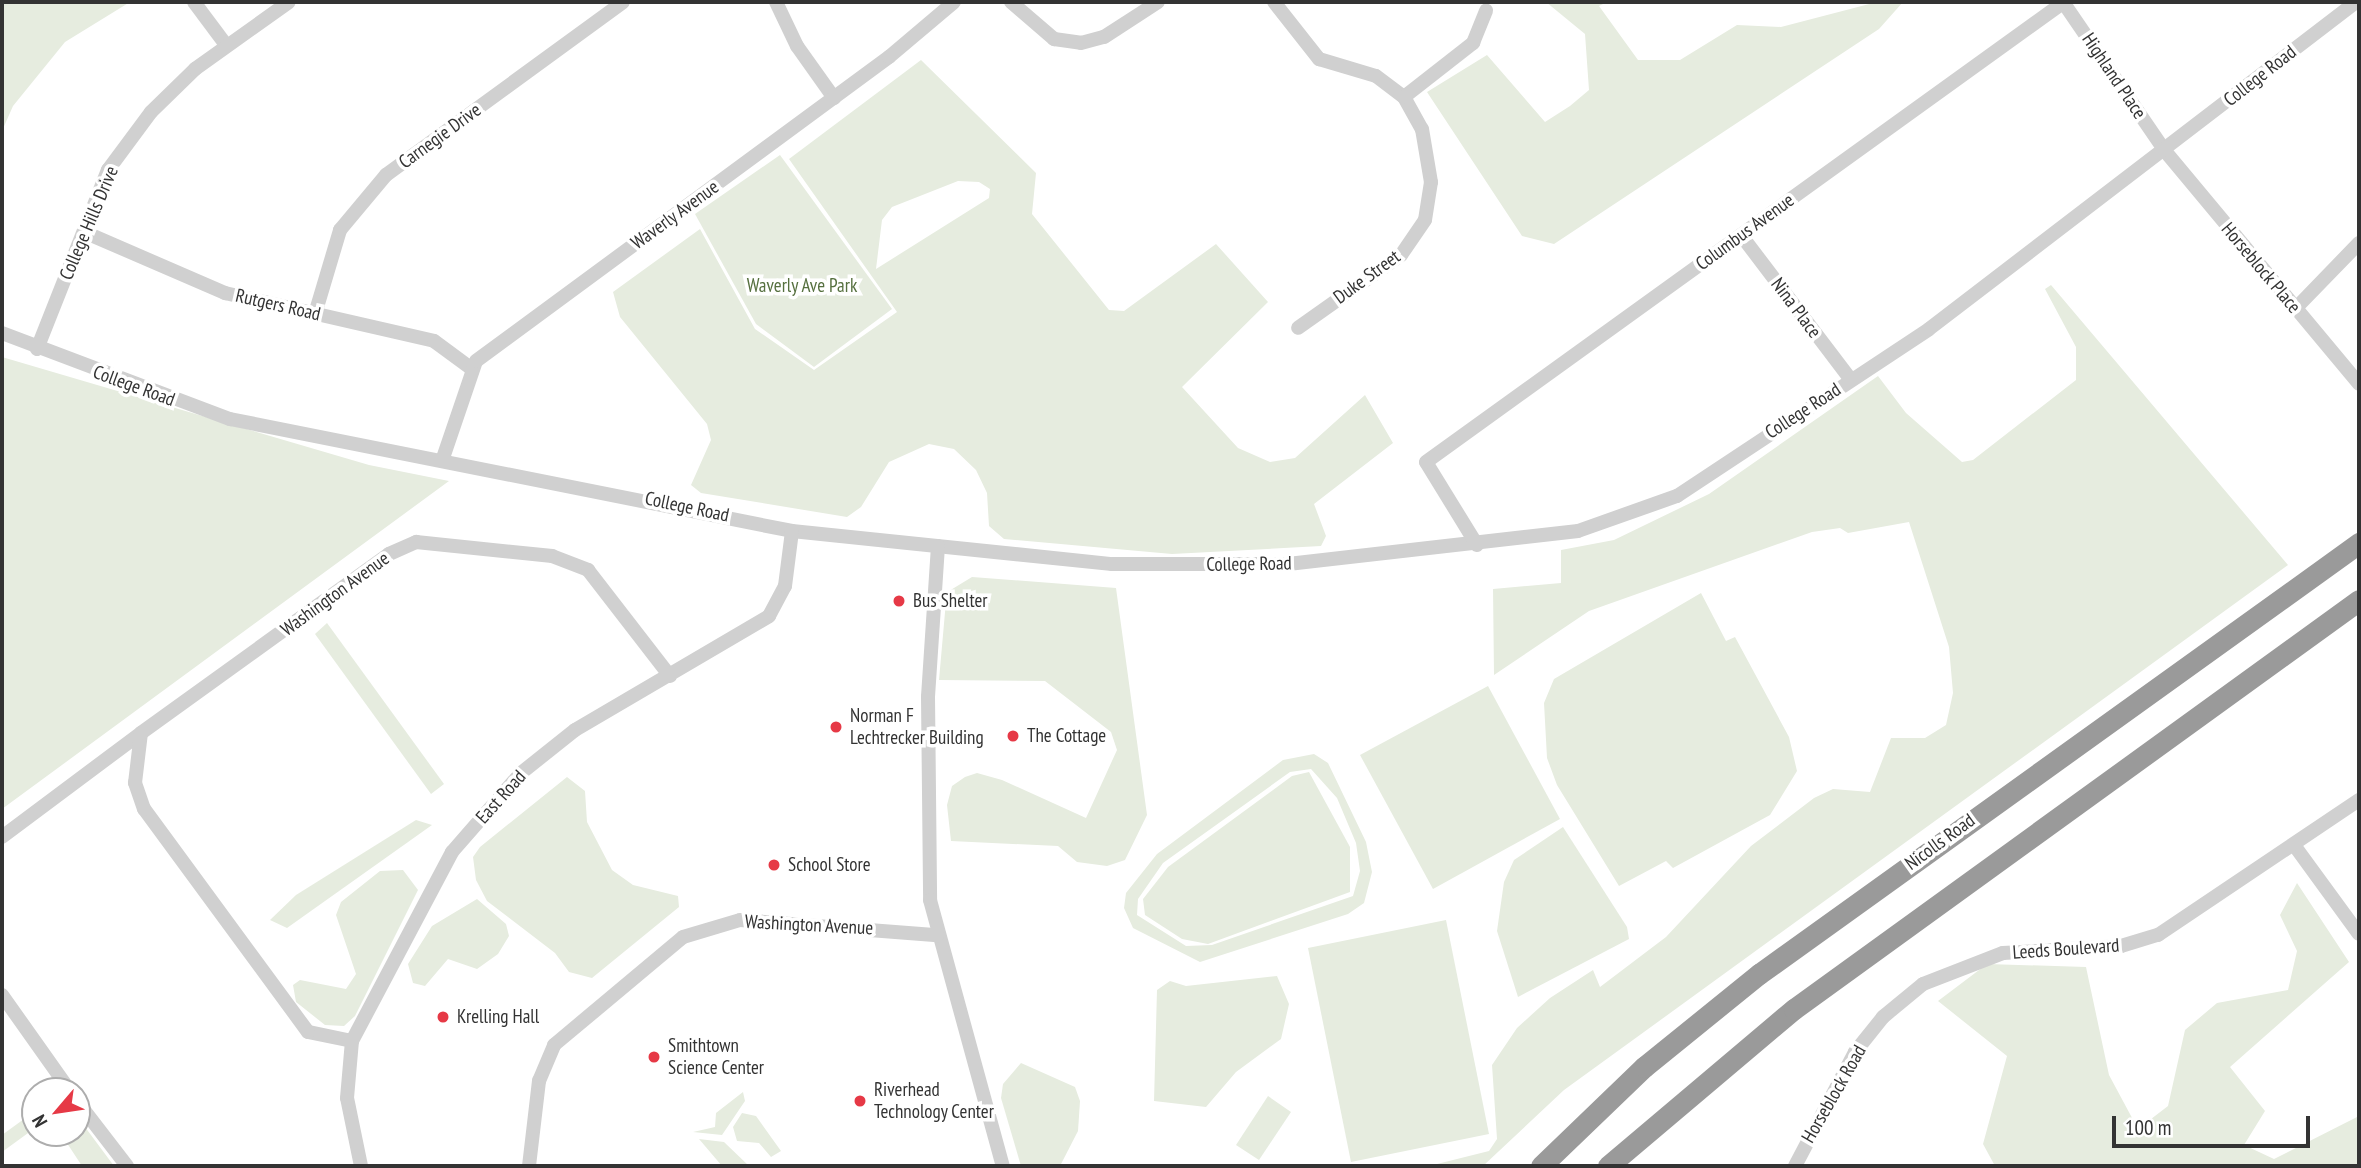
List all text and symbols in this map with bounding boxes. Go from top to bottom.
street label: Highland Place [2077,29,2151,123]
street label: College Road [2219,41,2301,111]
street label: Carnegie Drive [394,99,486,173]
street label: College Hills Drive [55,163,123,283]
street label: Waverly Avenue [626,175,724,255]
street label: Columbus Avenue [1691,189,1799,275]
street label: Horseblock Place [2216,218,2306,318]
street label: Duke Street [1329,245,1405,309]
street label: Nina Place [1766,274,1826,342]
park label: Waverly Ave Park [746,275,858,297]
street label: Rutgers Road [233,284,323,326]
street label: College Road [90,361,178,411]
street label: College Road [1761,378,1845,444]
street label: College Road [643,487,731,527]
street label: Washington Avenue [276,547,394,641]
street label: College Road [1206,552,1292,576]
place label: Bus Shelter [913,590,988,612]
marker: Bus Shelter [891,593,907,609]
place label: Norman F Lechtrecker Building [850,705,984,749]
marker: Norman F Lechtrecker Building [828,719,844,735]
place label: The Cottage [1027,725,1106,747]
marker: The Cottage [1005,728,1021,744]
street label: East Road [471,766,531,828]
street label: Nicolls Road [1901,809,1979,875]
place label: School Store [788,854,871,876]
marker: School Store [766,857,782,873]
street label: Washington Avenue [744,910,874,940]
street label: Leeds Boulevard [2012,934,2120,964]
place label: Krelling Hall [457,1006,539,1028]
marker: Krelling Hall [435,1009,451,1025]
place label: Smithtown Science Center [668,1035,764,1079]
street label: Horseblock Road [1797,1041,1871,1147]
marker: Smithtown Science Center [646,1049,662,1065]
north arrow [21,1077,91,1147]
place label: Riverhead Technology Center [874,1079,994,1123]
marker: Riverhead Technology Center [852,1093,868,1109]
scale bar [2116,1102,2314,1146]
text: N [26,1111,52,1132]
text: 100 m [2125,1114,2171,1141]

